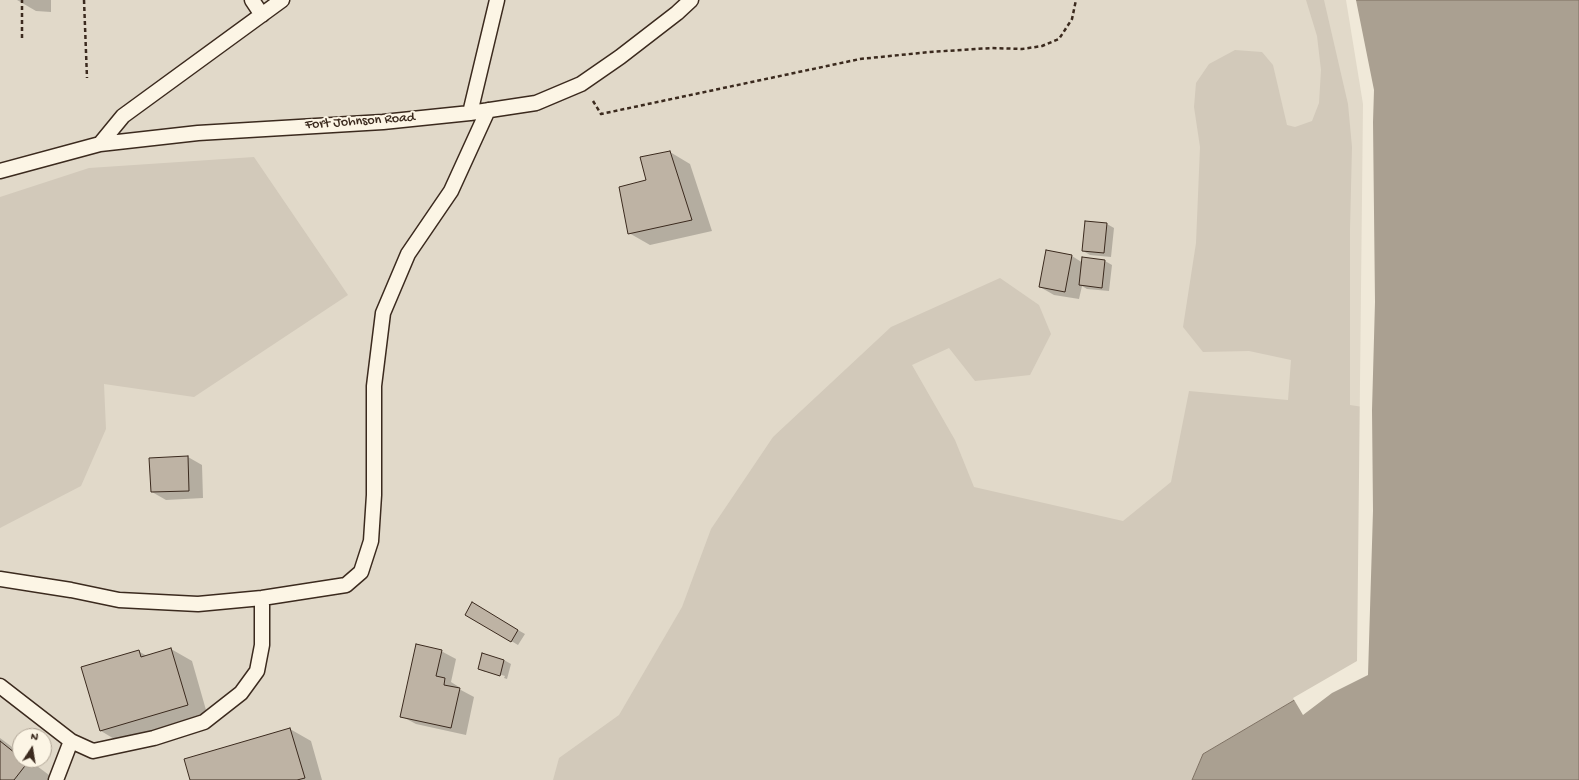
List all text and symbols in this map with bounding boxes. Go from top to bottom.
street label: Fort Johnson Road [304,110,416,134]
north arrow [12,728,52,768]
text: N [30,731,39,744]

